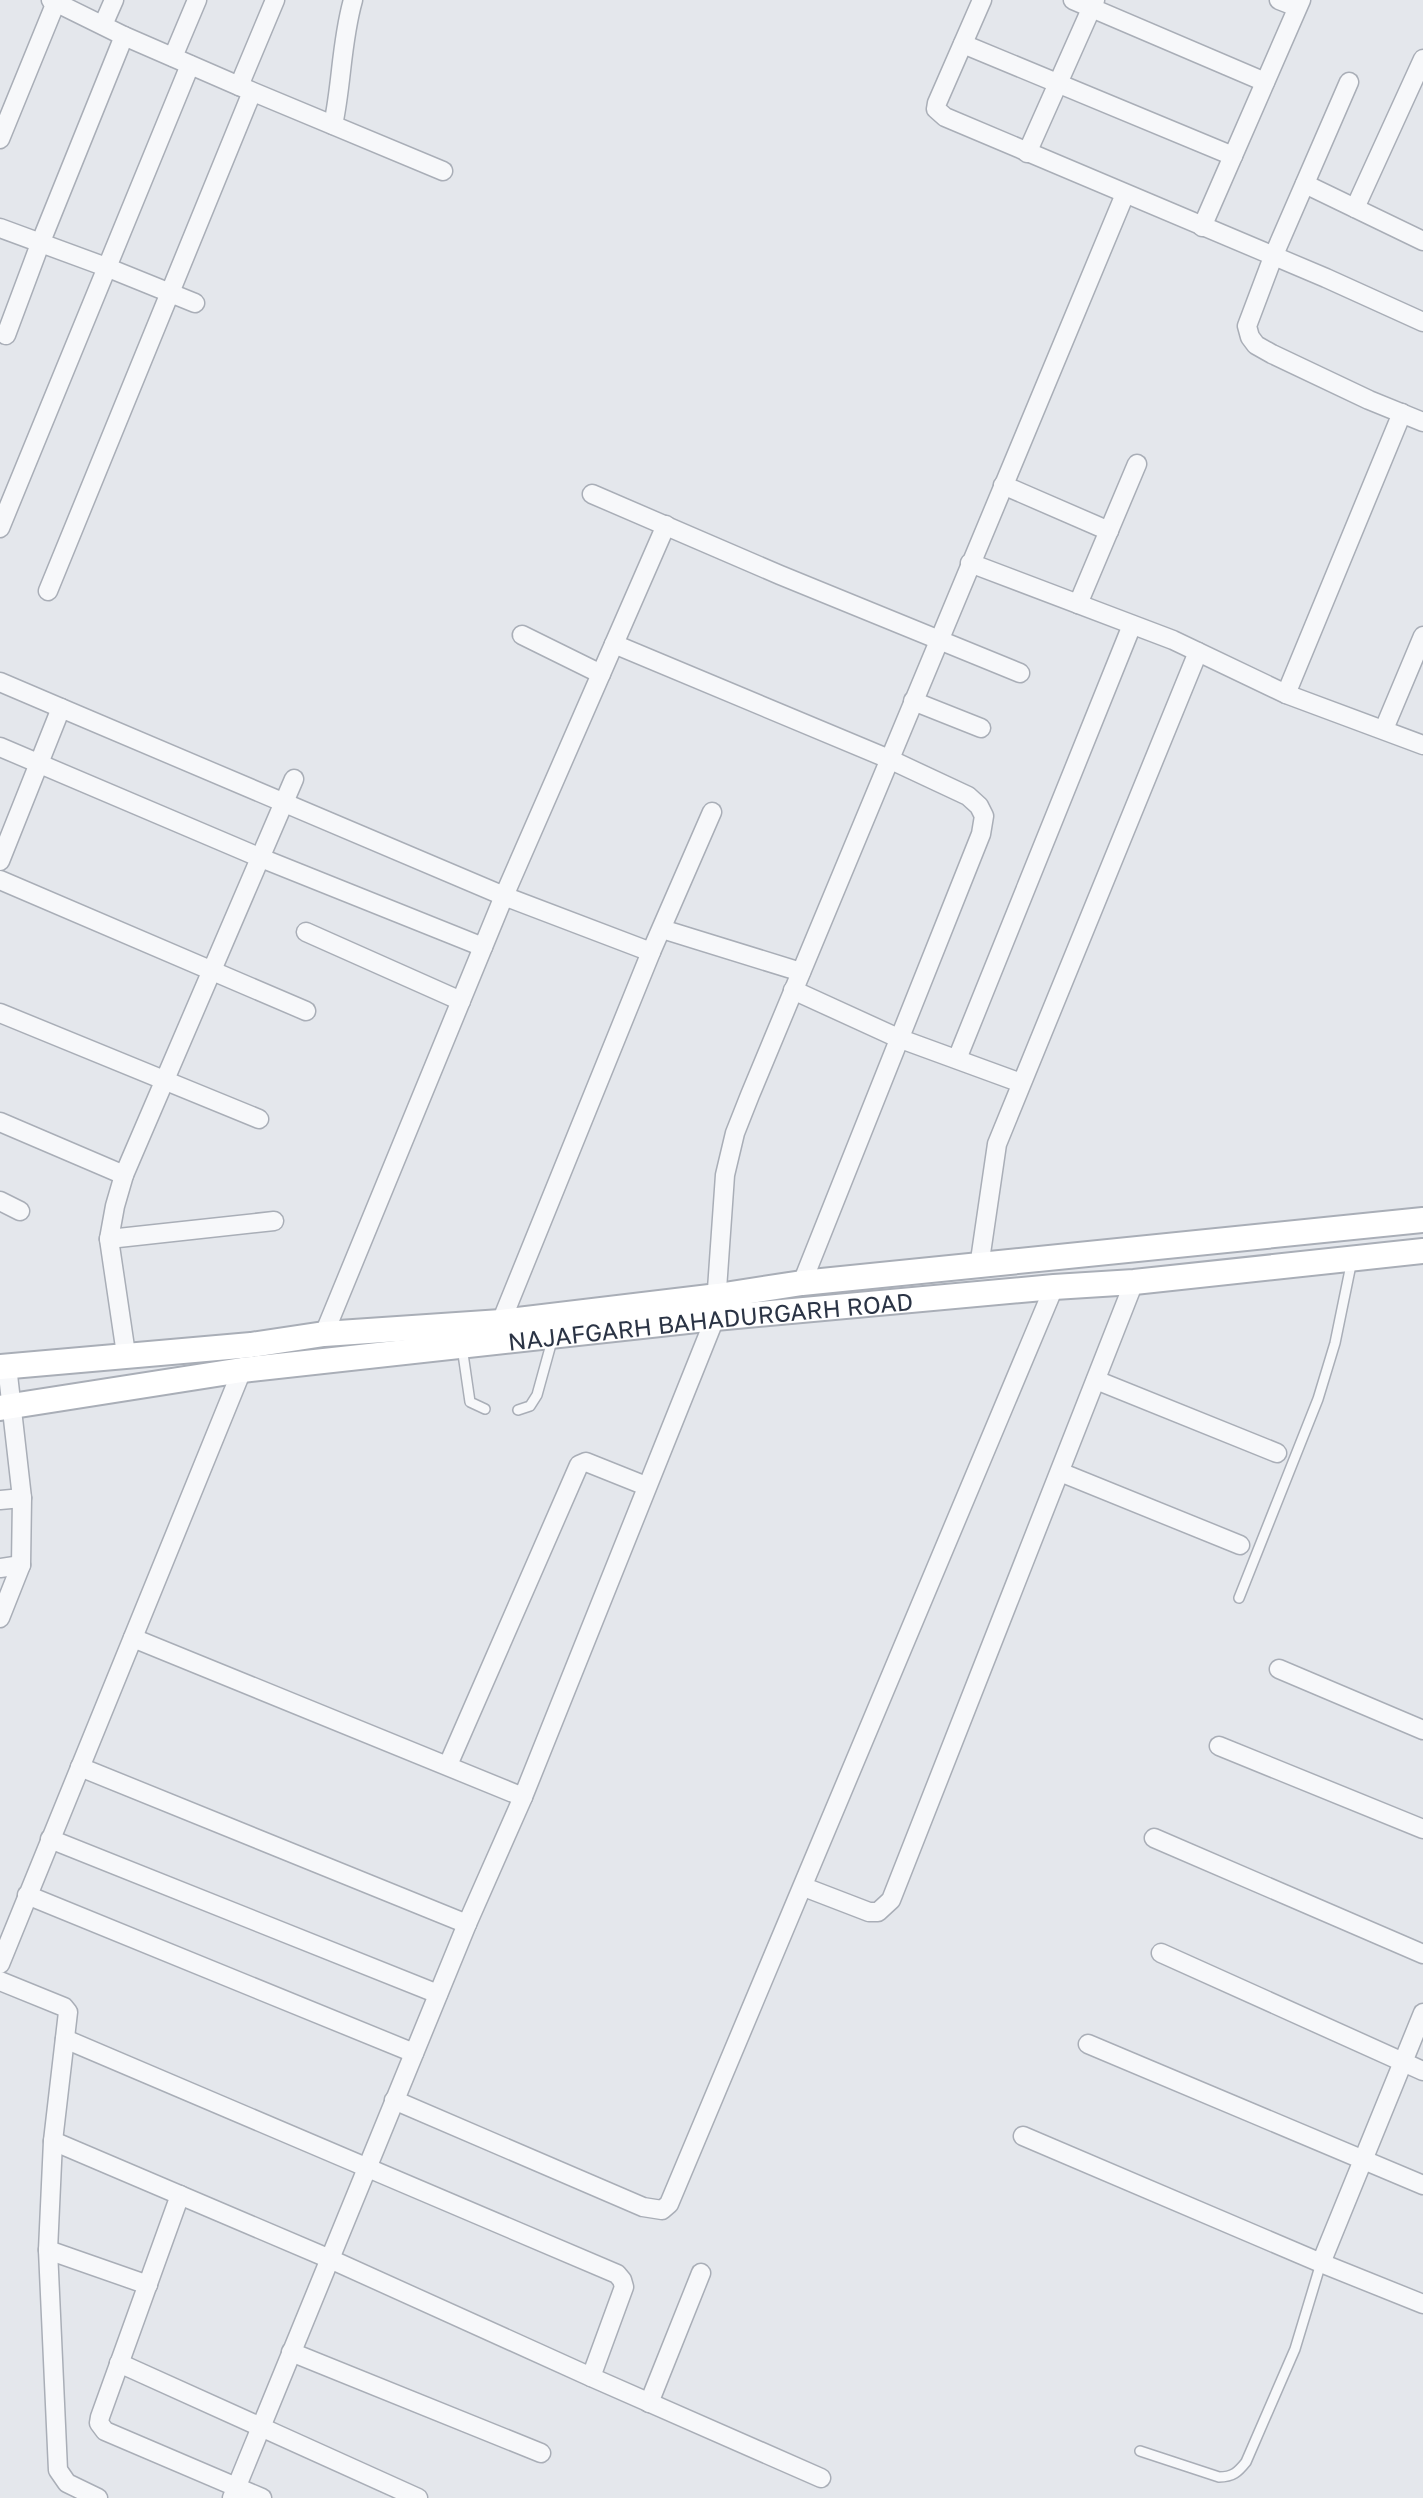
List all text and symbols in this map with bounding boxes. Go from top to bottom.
street label: NAJAFGARH BAHADURGARH ROAD [506,1285,914,1355]

